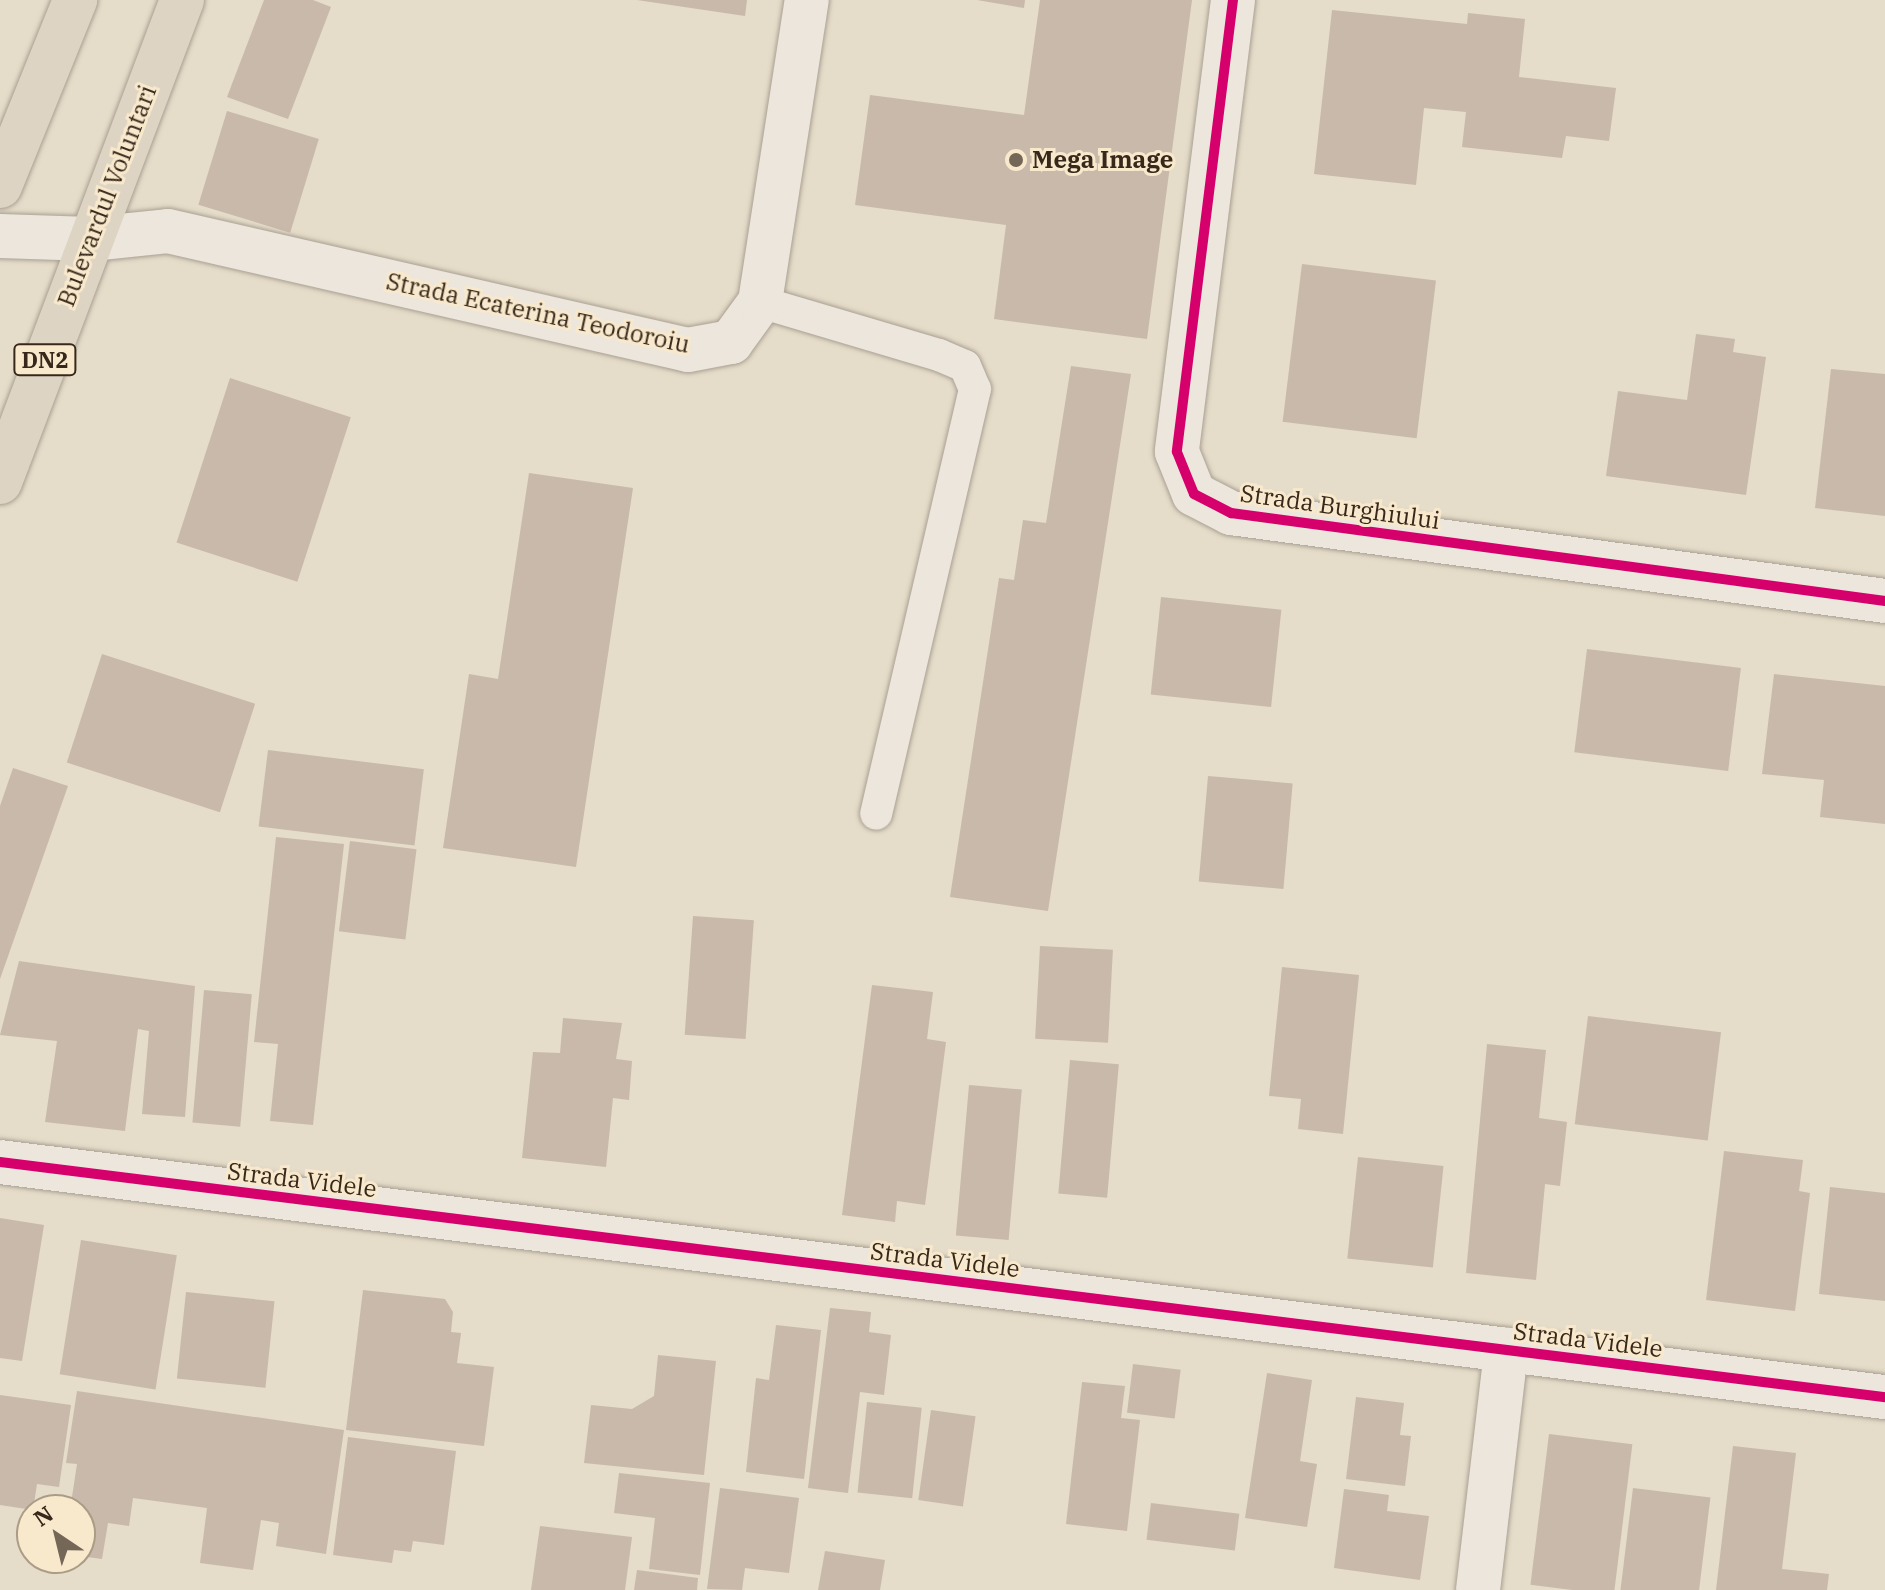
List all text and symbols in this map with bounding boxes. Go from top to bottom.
street label: Bulevardul Voluntari [52,81,162,311]
place label: Mega Image [1032,146,1173,174]
marker: Mega Image [1007,151,1025,169]
street label: Strada Ecaterina Teodoroiu [384,267,692,359]
road number: DN2 [13,342,77,378]
street label: Strada Burghiului [1238,479,1442,535]
street label: Strada Videle [226,1157,378,1203]
street label: Strada Videle [869,1237,1021,1283]
street label: Strada Videle [1512,1317,1664,1363]
north arrow [16,1494,96,1574]
text: N [28,1499,59,1532]

